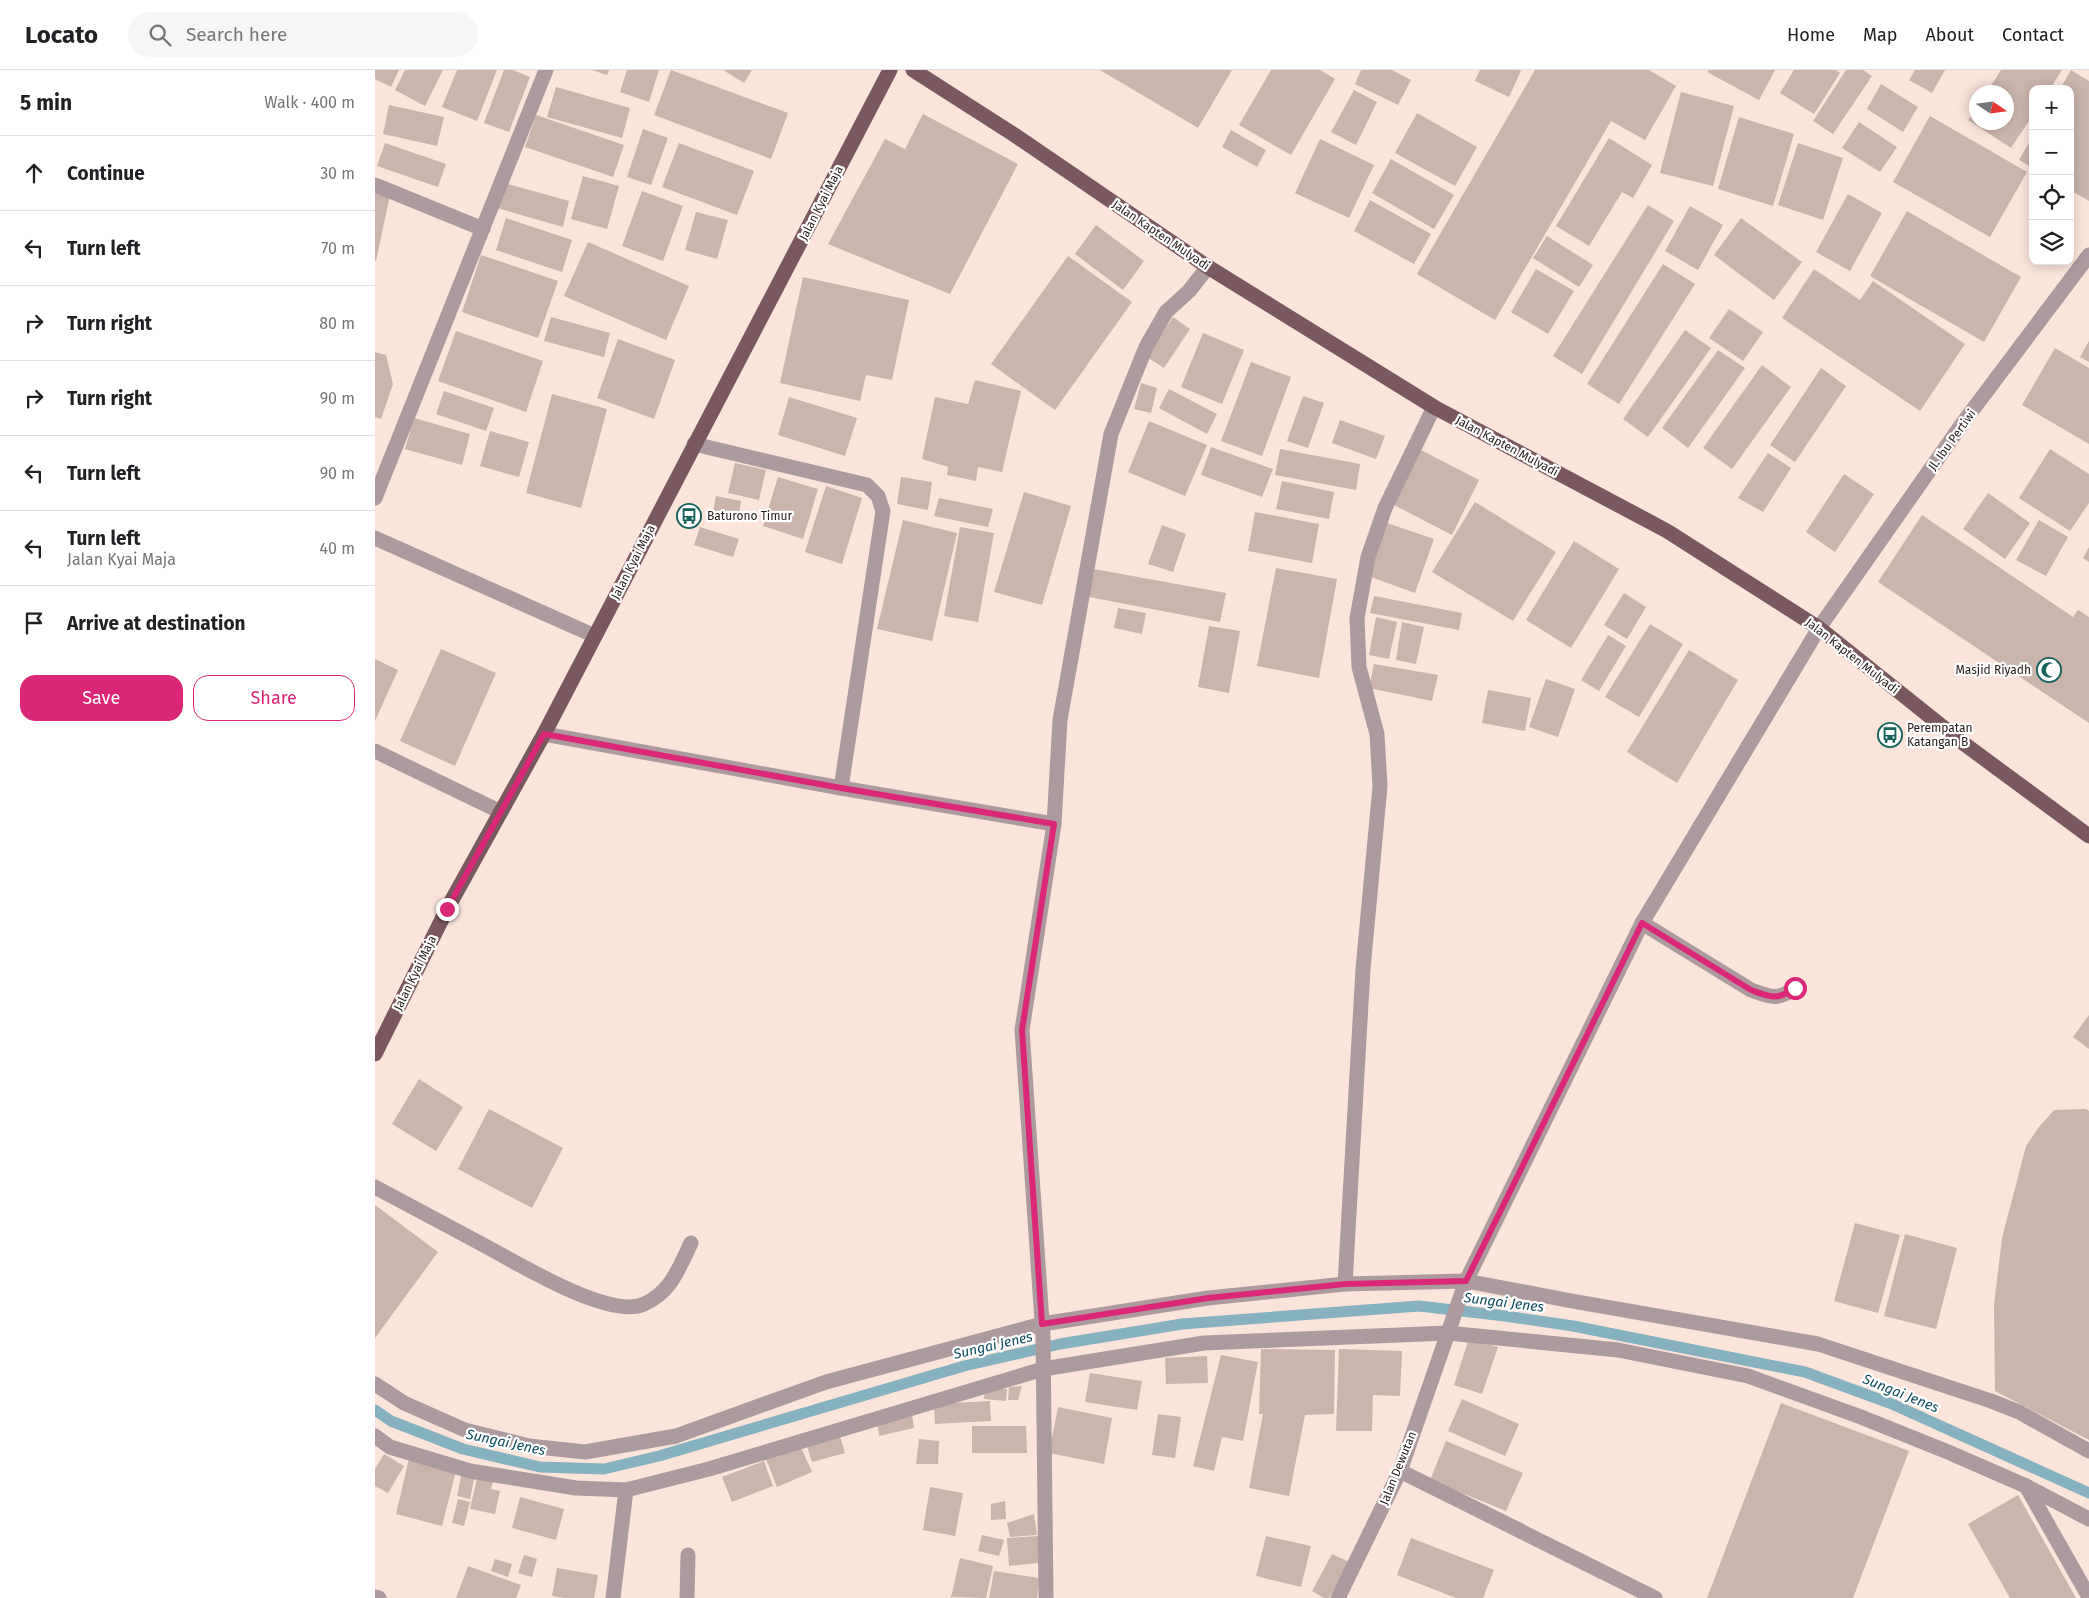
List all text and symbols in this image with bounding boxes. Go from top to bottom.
search box [128,12,478,57]
text: Locato [25,21,98,49]
icon: search [146,21,174,49]
text: Search here [186,23,287,46]
text: Home [1787,24,1835,46]
text: Map [1863,24,1897,46]
text: About [1925,24,1974,46]
text: Contact [2002,24,2064,46]
north arrow [1969,85,2014,130]
map controls [2029,85,2074,265]
button: + [2029,85,2074,130]
text: 5 min [20,90,72,116]
text: Walk · 400 m [264,93,355,112]
button: − [2029,130,2074,175]
icon: ahead [20,159,48,187]
text: Continue [67,162,145,185]
street label: Jalan Kyai Maja [796,163,846,243]
text: 30 m [320,164,355,183]
button: locate [2029,175,2074,220]
street label: Jalan Kapten Mulyadi [1110,197,1212,273]
button: layers [2029,220,2074,265]
icon: left [20,234,48,262]
text: Turn left [67,237,141,260]
text: 70 m [321,239,355,258]
icon: right [20,309,48,337]
text: Turn right [67,312,152,335]
text: 80 m [319,314,355,333]
icon: right [20,384,48,412]
text: Turn right [67,387,152,410]
text: 90 m [320,389,355,408]
street label: Jl. Ibu Pertiwi [1925,407,1979,473]
street label: Jalan Kapten Mulyadi [1453,413,1561,479]
icon: left [20,459,48,487]
text: Turn left [67,462,141,485]
text: 90 m [320,464,355,483]
bus stop icon: Baturono Timur [676,503,702,529]
place label: Baturono Timur [707,509,792,523]
street label: Jalan Kyai Maja [608,522,658,602]
text: Turn left [67,527,141,550]
icon: left [20,534,48,562]
text: 40 m [320,539,355,558]
text: Jalan Kyai Maja [67,550,176,569]
icon: arrive [20,609,48,637]
text: Arrive at destination [67,612,246,635]
street label: Jalan Kapten Mulyadi [1803,615,1901,697]
mosque icon: Masjid Riyadh [2036,657,2062,683]
place label: Masjid Riyadh [1955,663,2031,677]
button: Save [20,675,183,721]
button: Share [193,675,355,721]
place label: Perempatan Katangan B [1907,721,1973,749]
bus stop icon: Perempatan Katangan B [1877,722,1903,748]
route end [436,898,459,921]
street label: Jalan Kyai Maja [391,933,439,1013]
route start [1784,977,1807,1000]
water label: Sungai Jenes [1462,1289,1546,1316]
water label: Sungai Jenes [951,1328,1035,1363]
water label: Sungai Jenes [1859,1370,1942,1417]
water label: Sungai Jenes [464,1426,548,1459]
street label: Jalan Dewutan [1377,1429,1419,1507]

